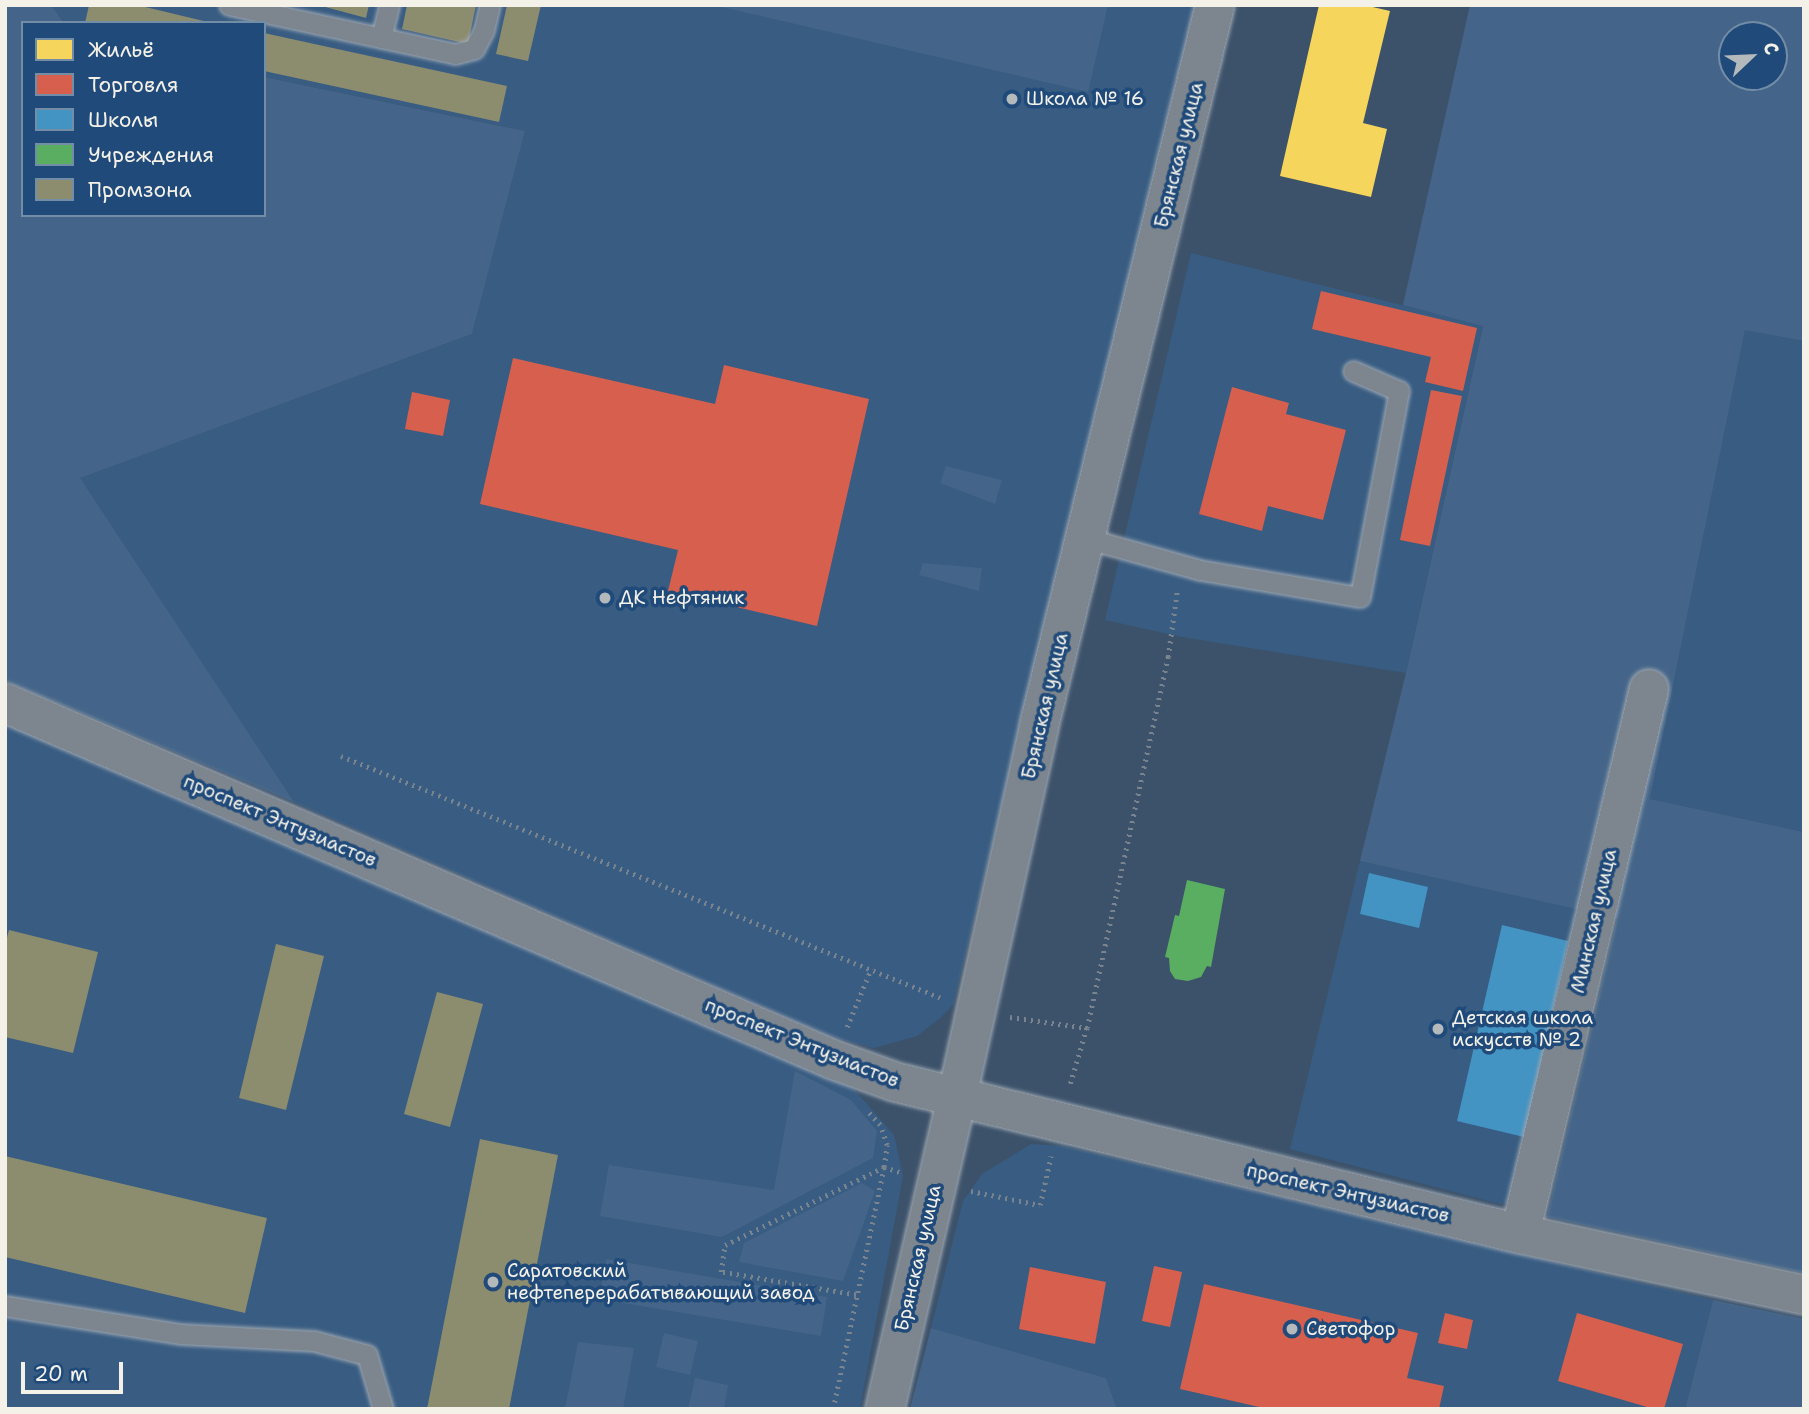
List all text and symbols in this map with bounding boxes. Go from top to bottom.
legend [21,21,266,217]
north arrow [1718,21,1788,91]
text: Жильё [88,36,154,64]
text: С [1757,38,1785,59]
text: Торговля [88,71,178,99]
street label: Брянская улица [1150,80,1208,230]
place label: Школа № 16 [1026,88,1144,110]
marker: Школа № 16 [1004,91,1020,107]
text: Школы [88,106,158,134]
text: Учреждения [88,141,214,169]
text: Промзона [88,176,191,204]
place label: ДК Нефтяник [619,587,744,609]
marker: ДК Нефтяник [597,590,613,606]
street label: Брянская улица [1017,631,1073,781]
street label: проспект Энтузиастов [180,770,380,872]
street label: Минская улица [1566,847,1622,995]
street label: проспект Энтузиастов [702,994,902,1092]
place label: Детская школа искусств № 2 [1452,1007,1593,1051]
marker: Детская школа искусств № 2 [1430,1021,1446,1037]
street label: проспект Энтузиастов [1245,1159,1451,1227]
street label: Брянская улица [890,1183,946,1333]
place label: Саратовский нефтеперерабатывающий завод [507,1260,815,1304]
marker: Саратовский нефтеперерабатывающий завод [485,1274,501,1290]
place label: Светофор [1306,1318,1395,1340]
marker: Светофор [1284,1321,1300,1337]
scale bar [24,1348,126,1392]
text: 20 m [34,1360,88,1388]

